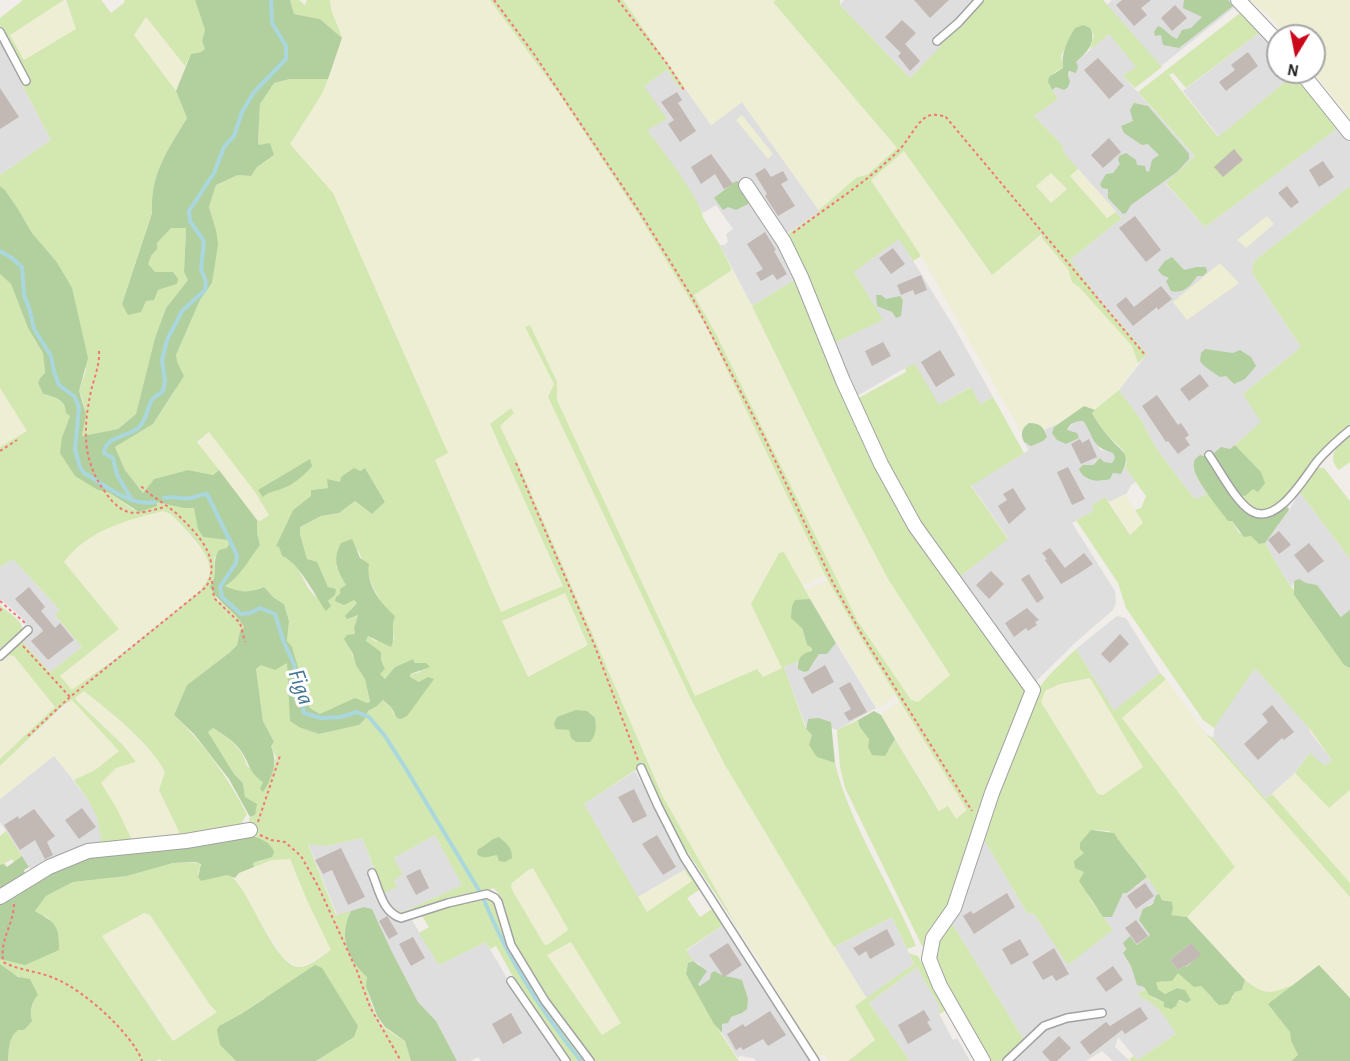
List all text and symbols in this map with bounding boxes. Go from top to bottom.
north arrow [1266,24,1326,84]
text: N [1286,61,1300,79]
water label: Figa [281,665,321,709]

